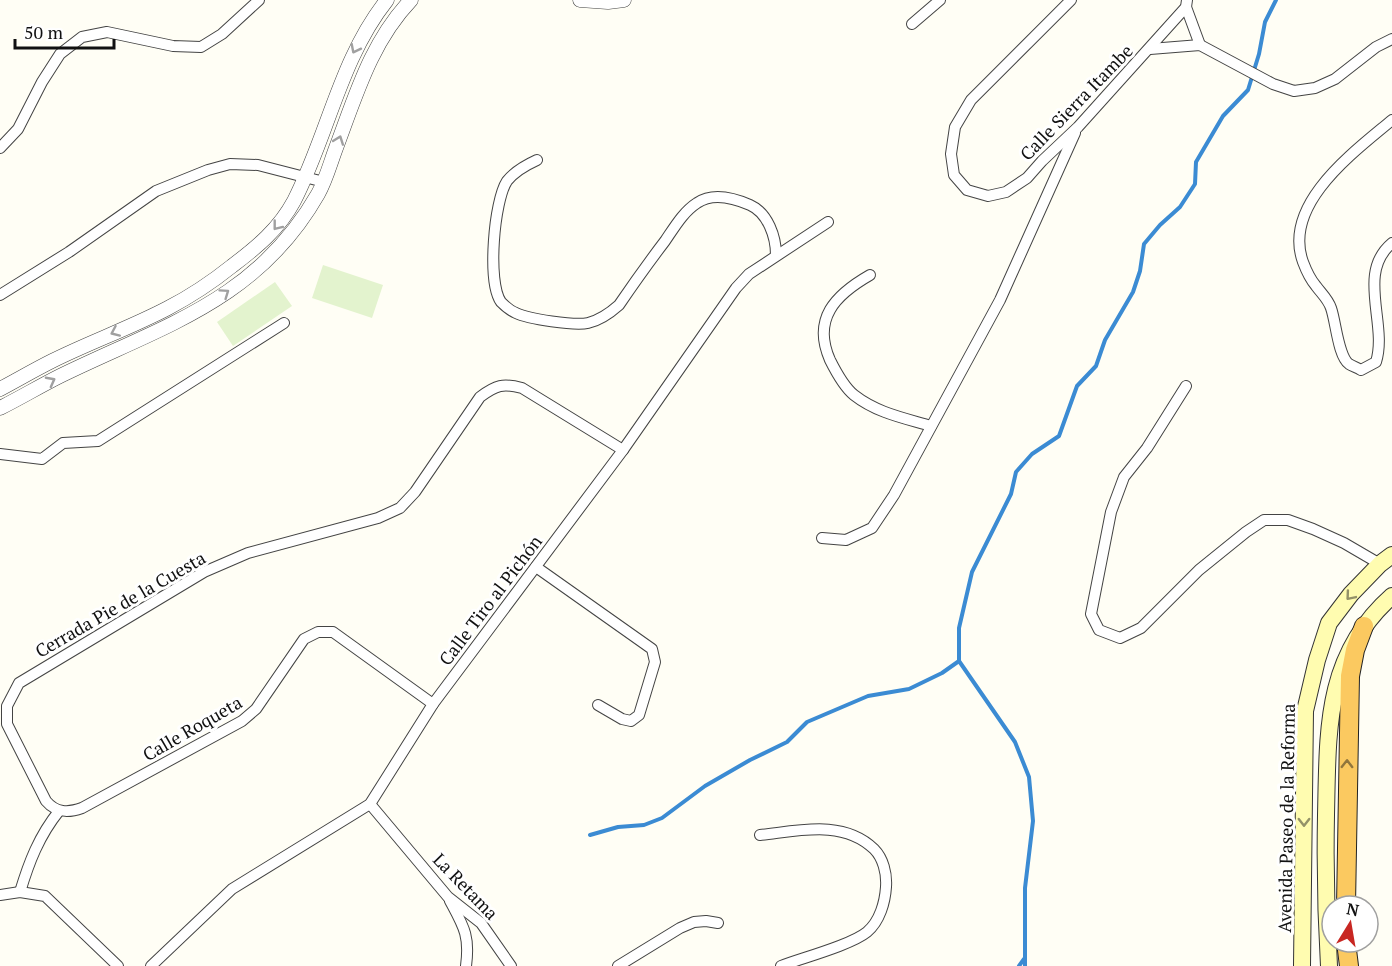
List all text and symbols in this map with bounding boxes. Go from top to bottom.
scale bar [15,12,114,50]
text: 50 m [24,20,64,44]
street label: Calle Sierra Itambe [1014,39,1138,165]
one-way arrow [351,42,363,53]
one-way arrow [332,135,345,146]
one-way arrow [273,220,284,231]
one-way arrow [218,289,229,300]
one-way arrow [111,325,122,337]
one-way arrow [45,377,56,388]
street label: Calle Tiro al Pichón [433,530,547,670]
street label: Cerrada Pie de la Cuesta [30,545,210,663]
one-way arrow [1347,589,1358,600]
street label: Calle Roqueta [138,690,246,766]
street label: Avenida Paseo de la Reforma [1272,703,1300,933]
one-way arrow [1341,759,1353,768]
one-way arrow [1297,818,1310,827]
street label: La Retama [428,847,504,925]
north arrow [1320,894,1380,954]
text: N [1345,897,1361,921]

